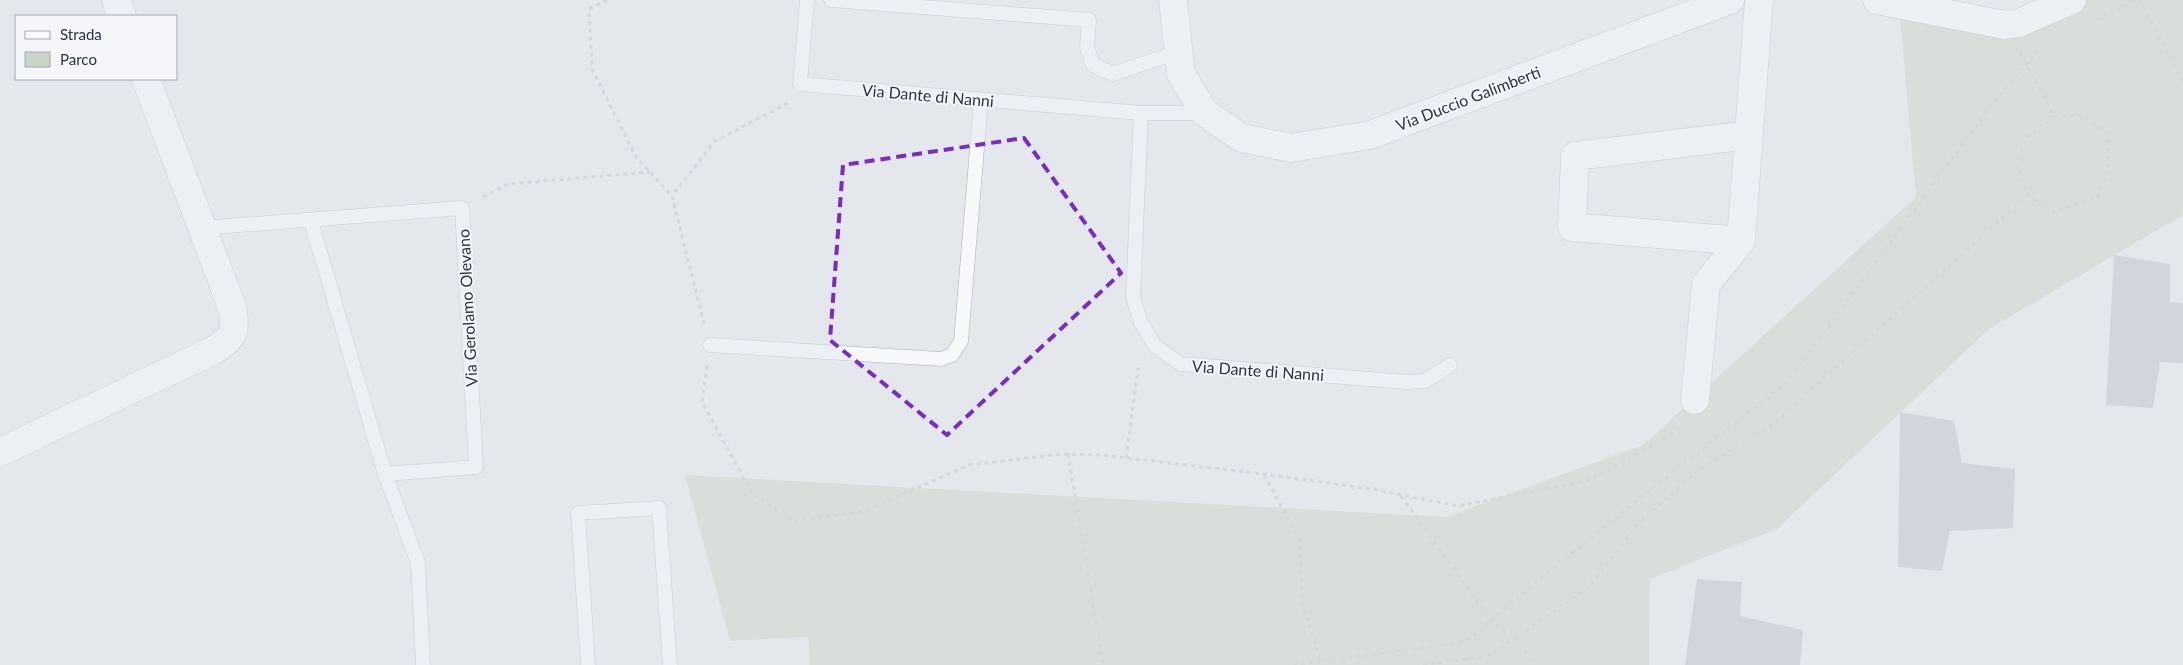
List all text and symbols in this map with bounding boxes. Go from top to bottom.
legend [15,15,178,80]
text: Strada [60,25,102,43]
text: Parco [60,50,97,68]
street label: Via Duccio Galimberti [1393,62,1543,134]
street label: Via Dante di Nanni [861,80,995,110]
street label: Via Gerolamo Olevano [453,229,481,387]
street label: Via Dante di Nanni [1191,356,1325,384]

